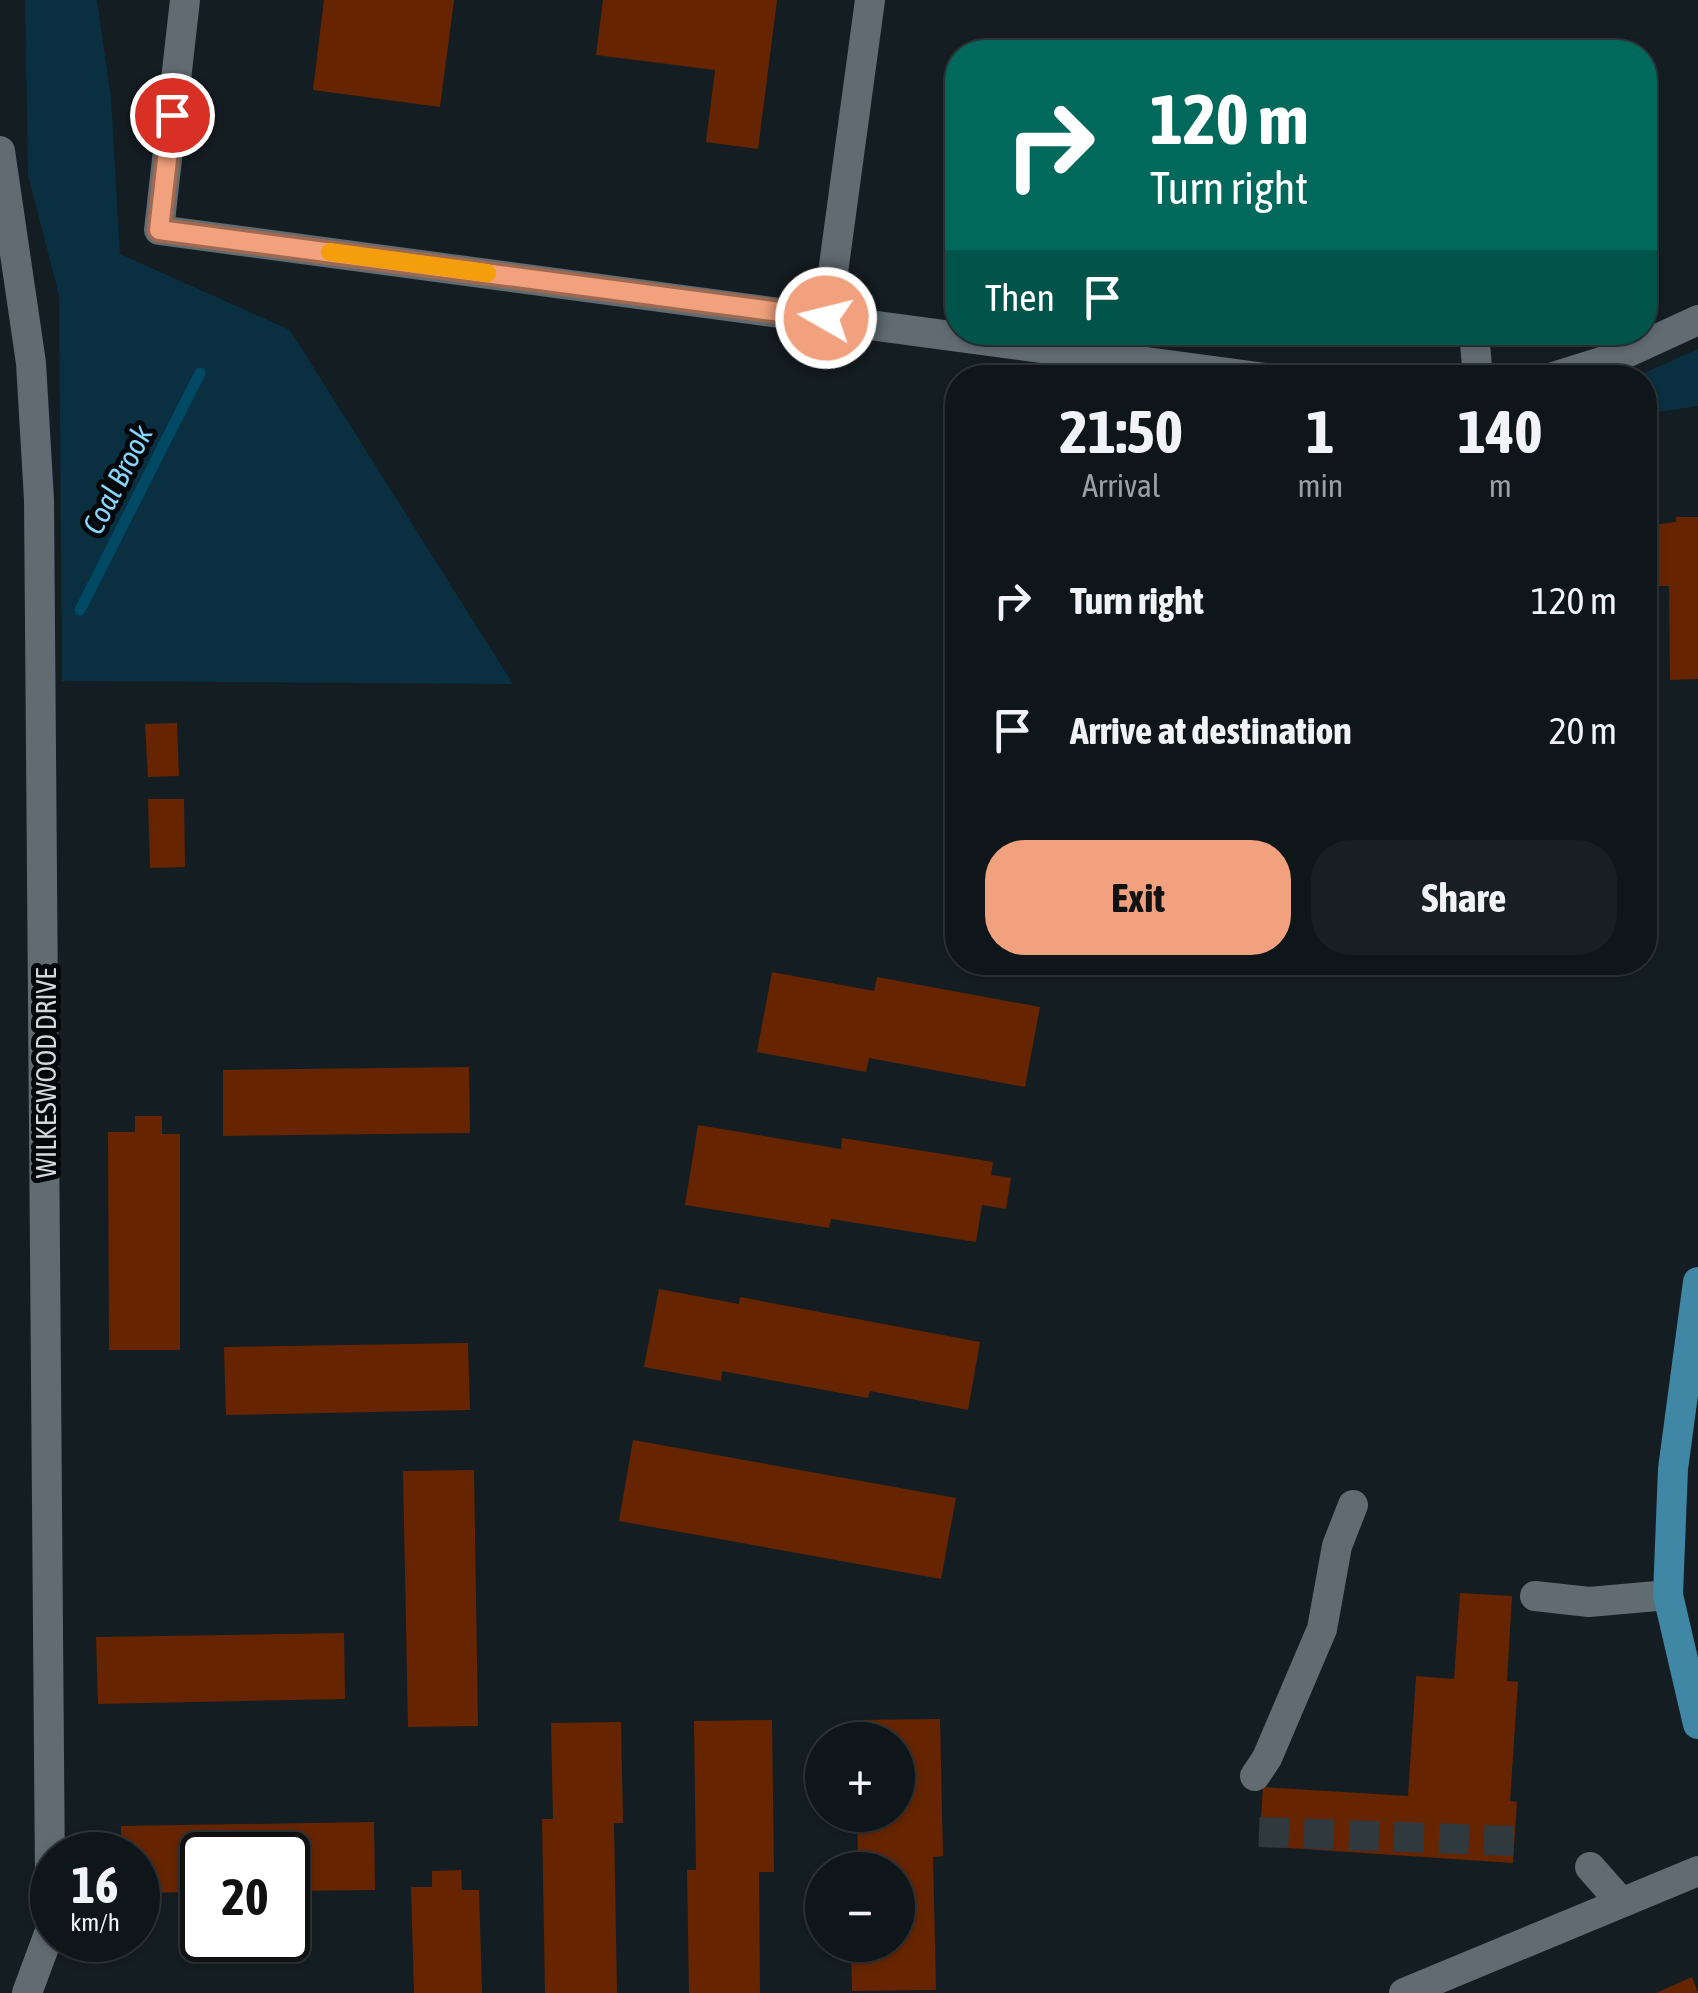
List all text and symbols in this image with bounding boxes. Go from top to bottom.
pin [130,73,215,158]
text: 120 m [1150,79,1309,159]
icon: right [985,80,1115,210]
icon: arrive [145,88,200,143]
text: Turn right [1150,162,1308,214]
position arrow [774,266,878,370]
icon: arrive [1075,270,1130,325]
text: Then [985,276,1055,319]
text: 21:50 [1059,397,1183,466]
text: 1 [1306,397,1335,466]
text: 140 [1458,397,1542,466]
water label: Coal Brook [75,419,159,539]
text: Arrival [1082,467,1160,504]
text: min [1297,467,1343,504]
text: m [1489,467,1512,504]
icon: right [985,573,1040,628]
text: Turn right [1070,579,1204,622]
text: 120 m [1531,579,1617,622]
icon: arrive [985,703,1040,758]
text: Arrive at destination [1070,709,1352,752]
text: 20 m [1549,709,1617,752]
button: Exit [985,840,1291,955]
button: Share [1311,840,1617,955]
street label: WILKESWOOD DRIVE [30,968,62,1178]
map controls [805,1722,915,1962]
button: + [805,1722,915,1832]
speed limit sign: 20 [180,1832,310,1962]
button: − [805,1852,915,1962]
text: 16 [71,1856,118,1914]
text: km/h [70,1908,120,1936]

